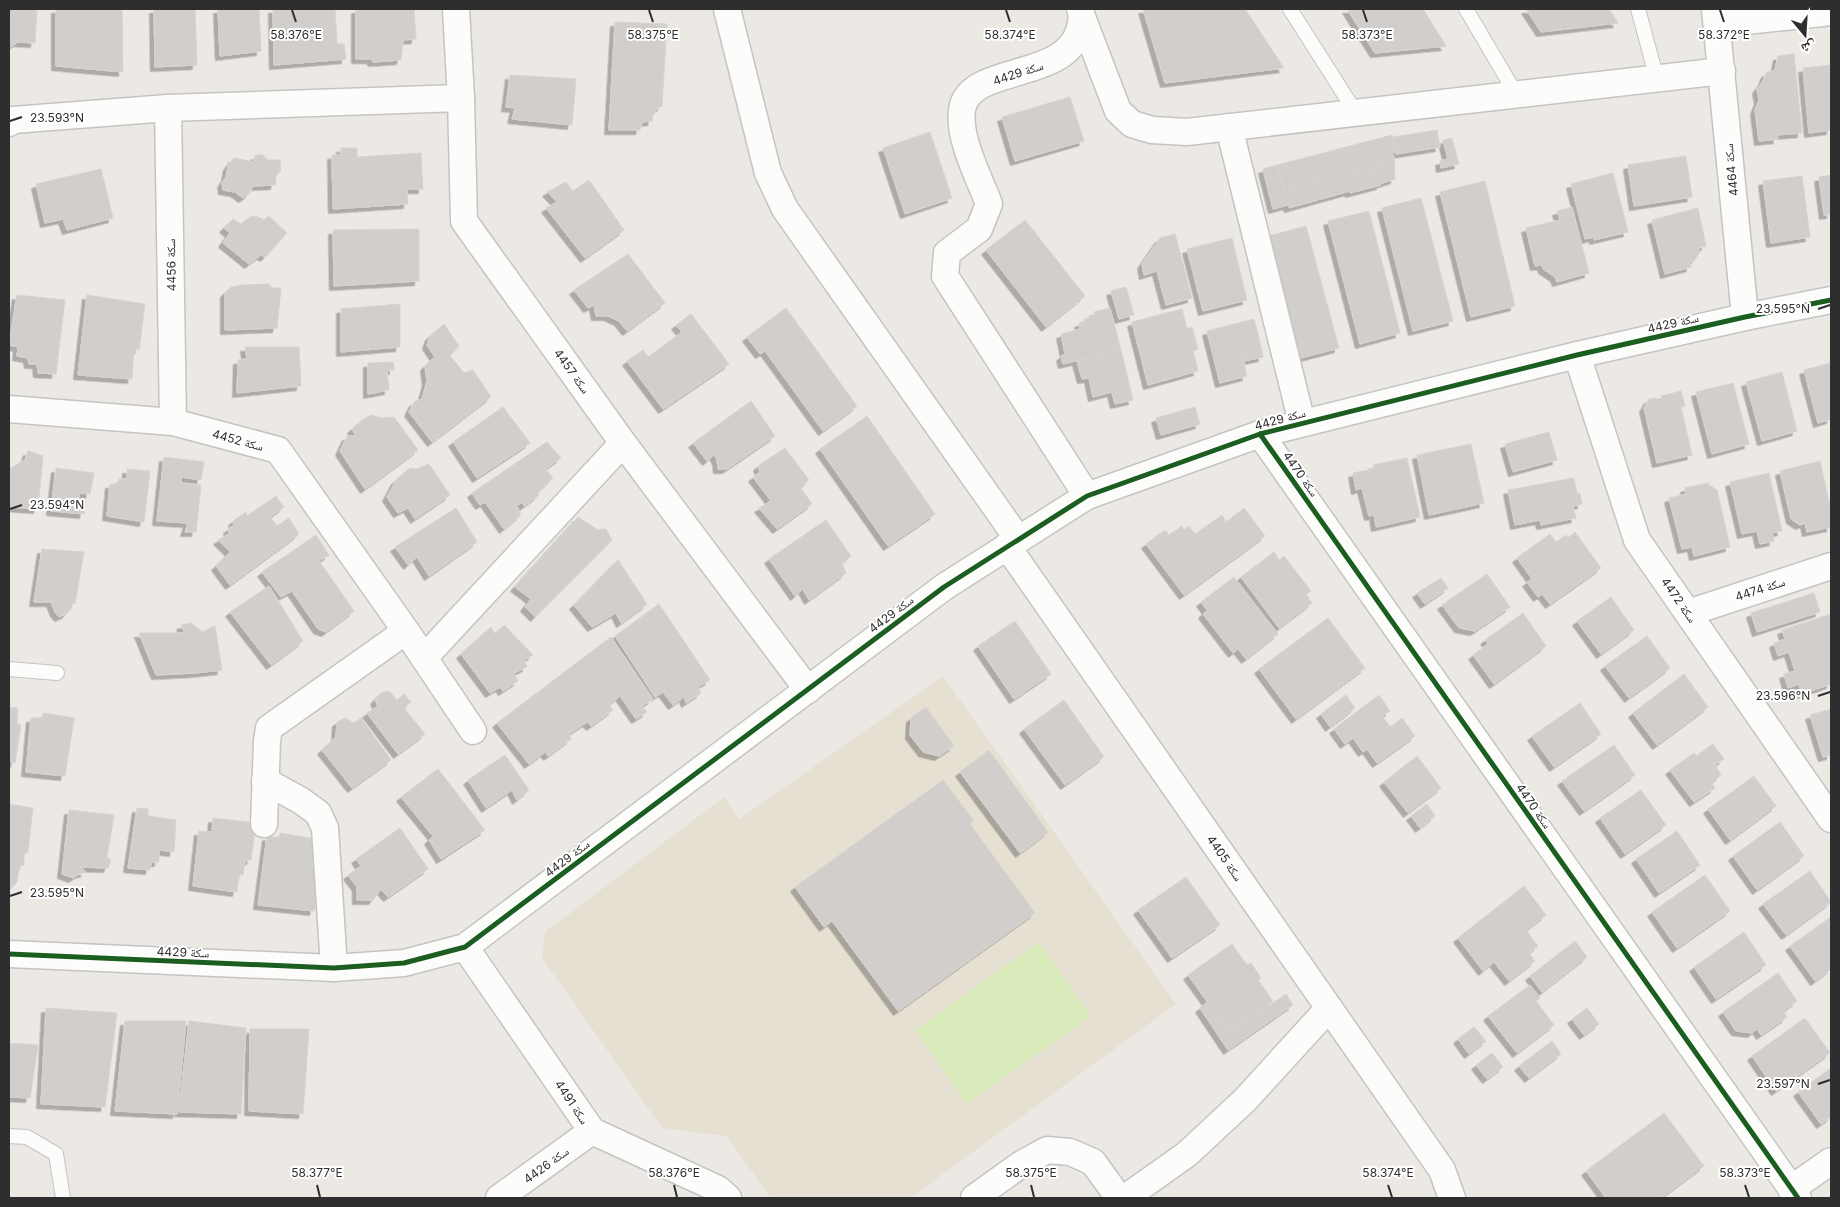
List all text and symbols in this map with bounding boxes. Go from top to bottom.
north arrow [1780,10,1830,60]
text: 58.376°E [270,27,322,42]
text: 58.375°E [627,27,679,42]
text: 58.374°E [984,27,1036,42]
text: 58.373°E [1341,27,1393,42]
text: 58.372°E [1698,27,1750,42]
text: ش [1799,37,1819,58]
street label: سكة 4429 [991,58,1045,88]
text: 23.593°N [30,110,84,125]
street label: سكة 4464 [1721,143,1741,197]
street label: سكة 4456 [163,239,179,291]
text: 23.595°N [1756,301,1810,316]
street label: سكة 4429 [1646,310,1700,336]
street label: سكة 4457 [551,346,593,396]
street label: سكة 4429 [1253,405,1307,433]
street label: سكة 4452 [211,426,265,454]
street label: سكة 4470 [1280,448,1322,500]
text: 23.594°N [30,497,84,512]
street label: سكة 4472 [1658,574,1700,626]
street label: سكة 4474 [1733,574,1787,604]
street label: سكة 4429 [866,592,917,636]
text: 23.596°N [1756,688,1810,703]
street label: سكة 4470 [1513,780,1555,832]
street label: سكة 4405 [1204,832,1246,884]
street label: سكة 4429 [542,836,593,880]
text: 23.595°N [30,885,84,900]
street label: سكة 4429 [157,944,210,960]
text: 23.597°N [1756,1076,1810,1091]
street label: سكة 4491 [552,1077,592,1127]
street label: سكة 4426 [520,1143,572,1186]
text: 58.377°E [291,1165,343,1180]
text: 58.376°E [648,1165,700,1180]
text: 58.375°E [1005,1165,1057,1180]
text: 58.374°E [1362,1165,1414,1180]
text: 58.373°E [1719,1165,1771,1180]

